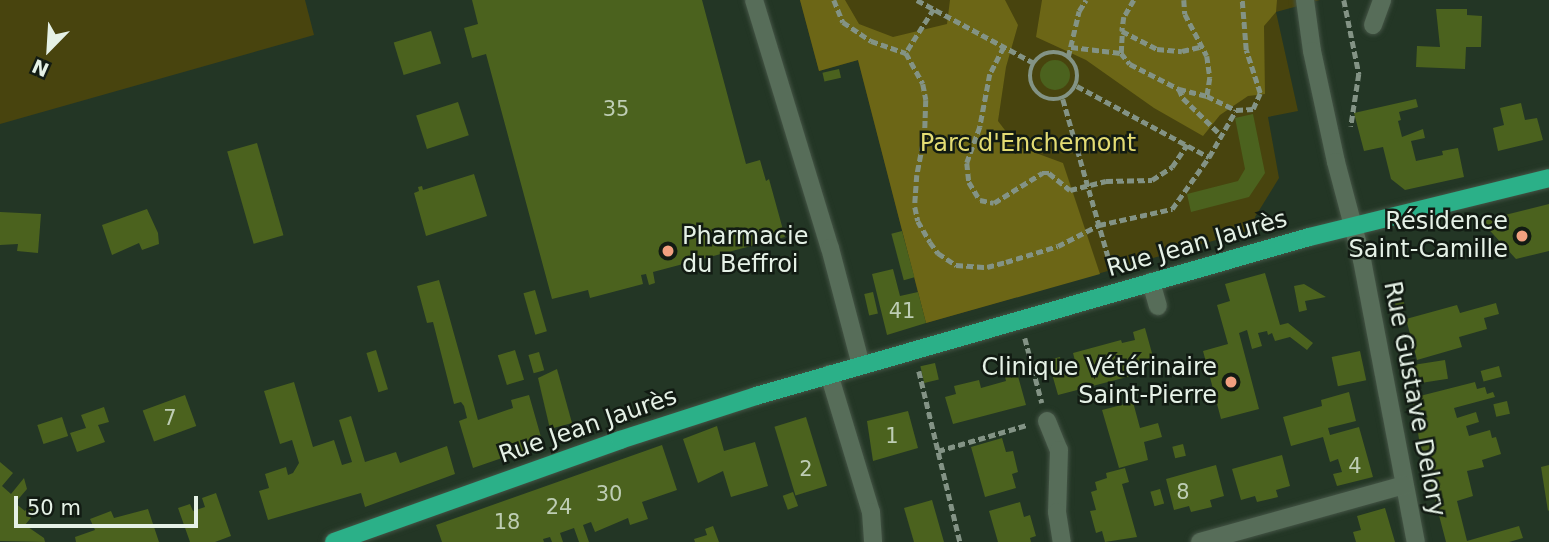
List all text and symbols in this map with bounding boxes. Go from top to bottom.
north arrow [14,14,84,84]
text: N [29,55,52,81]
house number: 35 [603,96,629,122]
park label: Parc d'Enchemont [920,130,1136,158]
street label: Rue Jean Jaurès [1104,204,1290,284]
place label: Résidence Saint-Camille [1348,208,1508,264]
place label: Pharmacie du Beffroi [682,223,809,279]
marker: Résidence Saint-Camille [1514,228,1530,244]
marker: Pharmacie du Beffroi [660,243,676,259]
street label: Rue Gustave Delory [1377,279,1451,519]
house number: 41 [889,298,915,324]
place label: Clinique Vétérinaire Saint-Pierre [981,354,1217,410]
marker: Clinique Vétérinaire Saint-Pierre [1223,374,1239,390]
street label: Rue Jean Jaurès [495,382,681,470]
house number: 7 [163,405,177,431]
house number: 1 [885,423,899,449]
house number: 4 [1348,453,1362,479]
house number: 2 [799,456,813,482]
house number: 8 [1176,479,1190,505]
house number: 30 [596,481,622,507]
scale bar [18,482,201,526]
house number: 24 [546,494,572,520]
text: 50 m [27,496,81,520]
house number: 18 [494,509,520,535]

